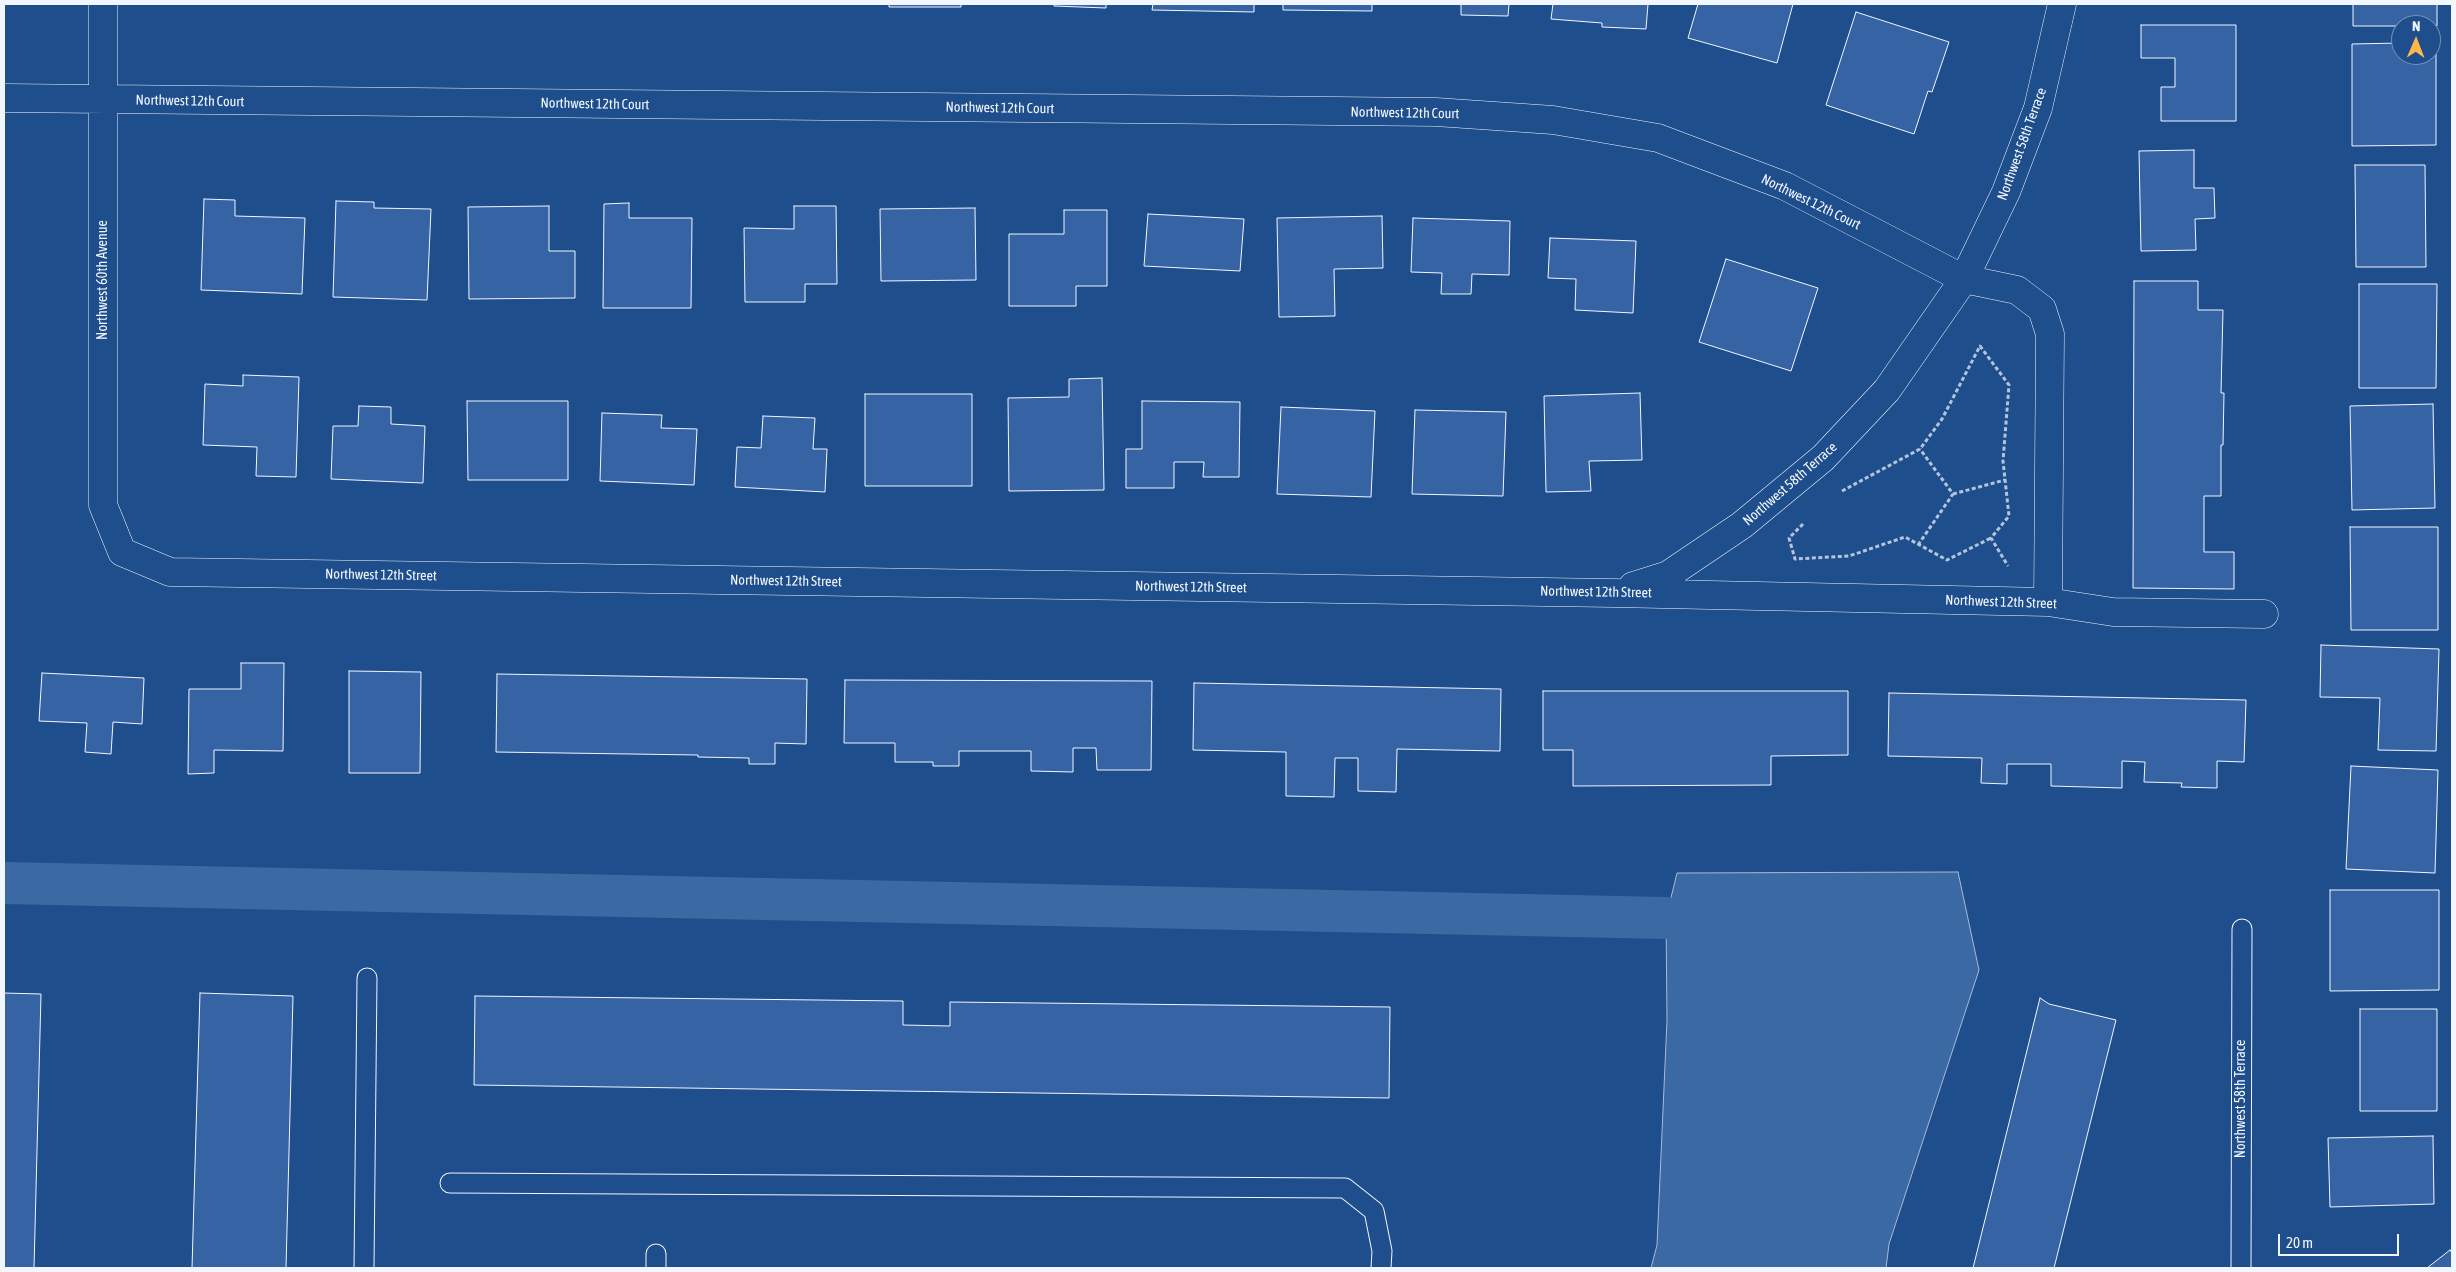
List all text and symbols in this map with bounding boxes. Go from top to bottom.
north arrow [2391,15,2441,65]
text: N [2412,18,2421,34]
street label: Northwest 58th Terrace [1994,85,2050,203]
street label: Northwest 12th Court [136,92,244,110]
street label: Northwest 12th Court [541,95,649,113]
street label: Northwest 12th Court [946,99,1054,117]
street label: Northwest 12th Court [1351,104,1459,122]
street label: Northwest 12th Court [1758,171,1864,233]
street label: Northwest 60th Avenue [95,220,111,340]
street label: Northwest 58th Terrace [1740,439,1840,529]
street label: Northwest 12th Street [325,566,437,584]
street label: Northwest 12th Street [730,572,842,590]
street label: Northwest 12th Street [1135,578,1247,596]
street label: Northwest 12th Street [1540,583,1652,601]
street label: Northwest 12th Street [1945,592,2057,612]
street label: Northwest 58th Terrace [2233,1040,2249,1158]
scale bar [2281,1224,2402,1256]
text: 20 m [2286,1234,2313,1251]

